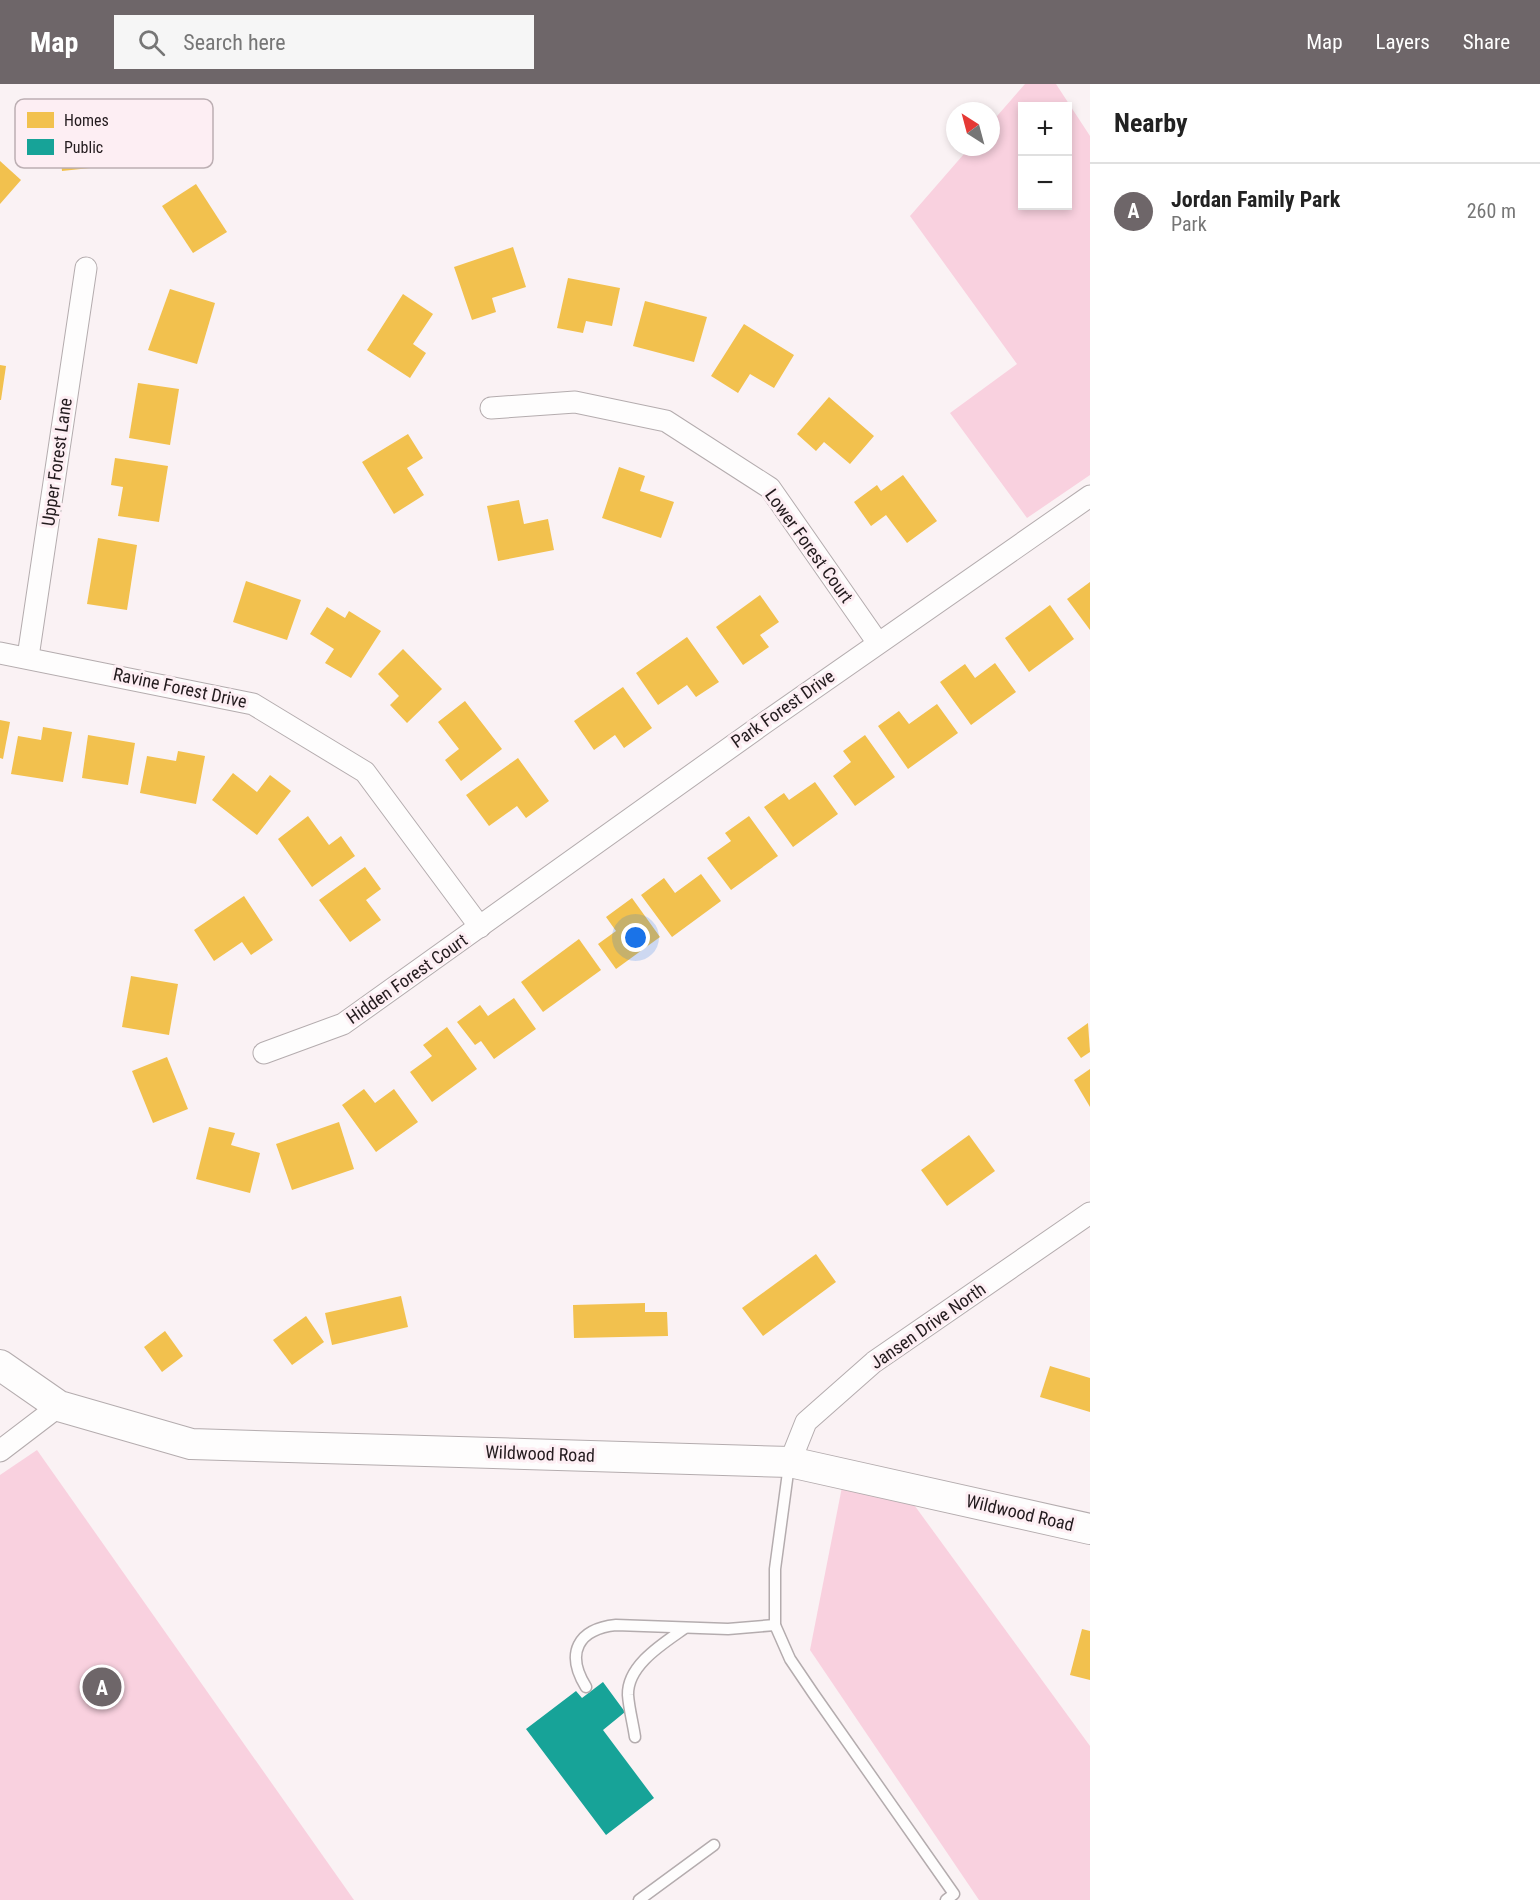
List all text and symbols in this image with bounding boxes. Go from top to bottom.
search box [114,15,534,69]
text: Map [30,26,78,59]
icon: search [135,26,168,59]
text: Search here [183,30,286,55]
text: Map [1306,30,1343,54]
text: Layers [1376,30,1430,54]
text: Share [1463,30,1510,54]
legend [15,99,213,168]
north arrow [946,102,1000,156]
map controls [1018,102,1072,210]
button: + [1018,102,1072,156]
text: Nearby [1114,108,1188,138]
text: Homes [64,111,109,130]
text: Public [64,138,103,157]
button: − [1018,156,1072,210]
text: Jordan Family Park [1171,187,1340,212]
text: A [1128,199,1139,223]
text: 260 m [1467,199,1516,223]
text: Park [1171,212,1207,236]
street label: Upper Forest Lane [37,397,76,527]
street label: Lower Forest Court [761,485,858,607]
street label: Ravine Forest Drive [111,663,249,712]
street label: Park Forest Drive [727,665,838,752]
your location [621,923,650,952]
street label: Hidden Forest Court [342,929,471,1028]
street label: Jansen Drive North [866,1278,989,1373]
street label: Wildwood Road [485,1441,595,1466]
street label: Wildwood Road [964,1490,1076,1535]
pin: A [82,1664,122,1710]

